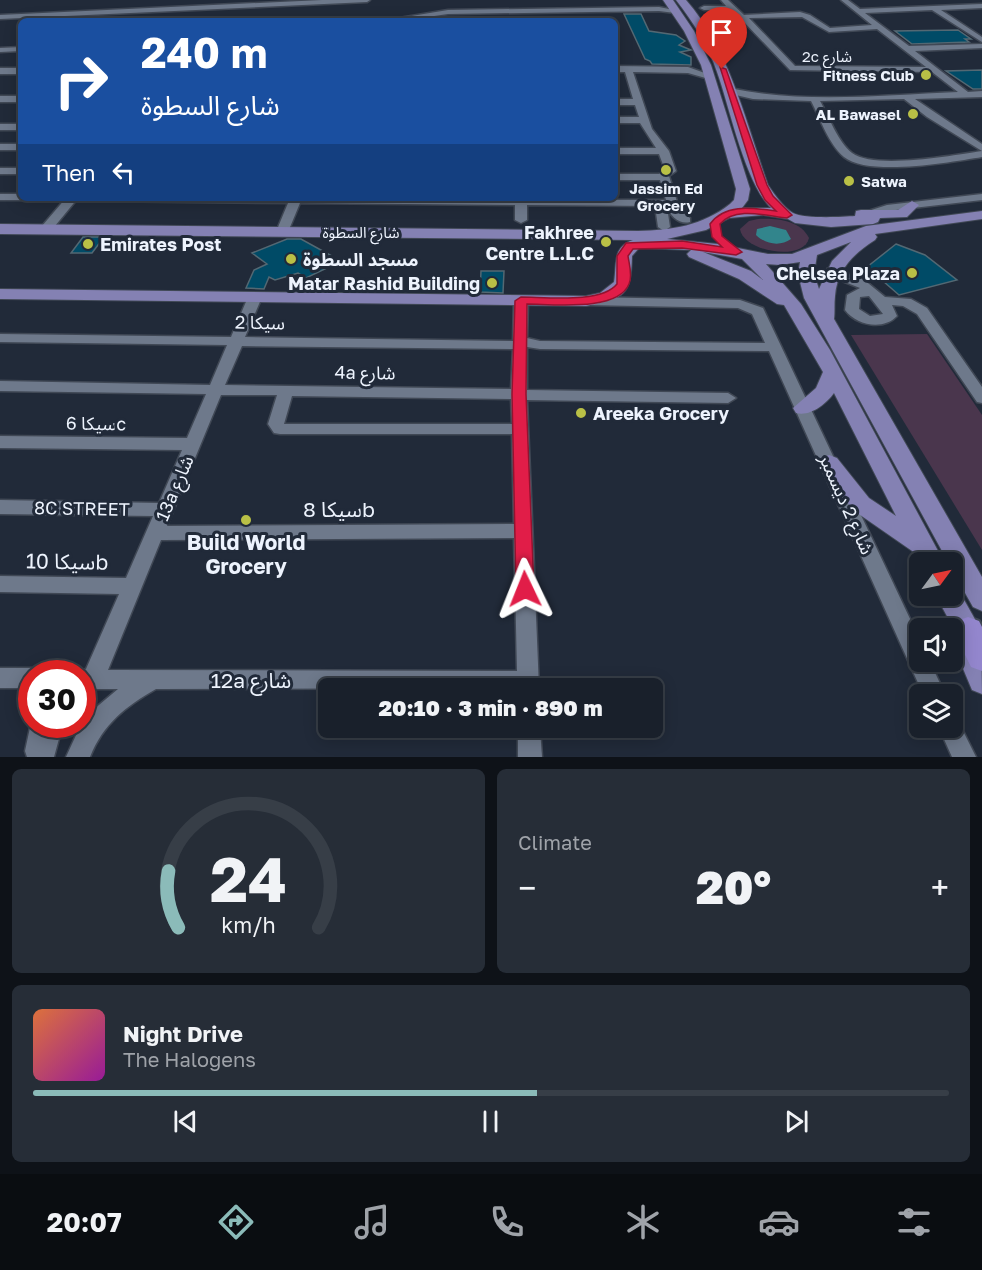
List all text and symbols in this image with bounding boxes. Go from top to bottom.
pin [696,7,747,69]
icon: arrive [705,16,738,49]
text: 240 m [141,27,267,77]
icon: right [42,42,120,120]
street label: 2c شارع [802,47,852,69]
place label: Fitness Club [823,66,914,84]
marker: Fitness Club [919,68,933,82]
text: شارع السطوة [141,89,280,121]
place label: AL Bawasel [816,105,901,123]
marker: AL Bawasel [906,107,920,121]
icon: left [107,156,140,189]
text: Then [42,159,95,186]
marker: Jassim Ed Grocery [659,163,673,177]
place label: Satwa [861,172,907,190]
marker: Satwa [842,174,856,188]
place label: Jassim Ed Grocery [629,179,703,214]
place label: Fakhree Centre L.L.C [486,221,594,264]
street label: شارع السطوة [322,223,400,245]
place label: Emirates Post [100,233,221,255]
marker: Fakhree Centre L.L.C [599,235,613,249]
marker: Emirates Post [81,237,95,251]
place label: مسجد السطوة [303,248,419,270]
marker: مسجد السطوة [284,252,298,266]
place label: Chelsea Plaza [776,262,900,284]
marker: Chelsea Plaza [905,266,919,280]
place label: Matar Rashid Building [288,272,480,294]
marker: Matar Rashid Building [485,276,499,290]
street label: سيكا 2 [235,311,285,333]
street label: 4a شارع [334,360,396,388]
place label: Areeka Grocery [593,402,729,424]
marker: Areeka Grocery [574,406,588,420]
street label: سيكا 6c [66,411,127,435]
street label: شارع 2 ديسمبر [811,449,879,559]
street label: 13a شارع [150,452,201,526]
street label: 8C STREET [34,496,130,520]
street label: سيكا 8b [303,496,375,522]
marker: Build World Grocery [239,513,253,527]
place label: Build World Grocery [187,529,305,579]
street label: سيكا 10b [26,547,108,575]
north arrow [909,552,963,606]
map controls [909,552,963,738]
position arrow [493,557,557,621]
button: sound [909,618,963,672]
speed limit sign: 30 [18,660,96,738]
street label: 12a شارع [211,667,291,696]
button: layers [909,684,963,738]
text: 20:10 · 3 min · 890 m [378,694,603,721]
text: Climate [518,830,592,854]
text: 24 [210,841,287,916]
text: 20° [696,860,771,914]
text: − [518,868,536,907]
text: + [931,868,949,907]
text: km/h [221,912,276,938]
text: Night Drive [123,1020,243,1047]
text: The Halogens [123,1047,256,1071]
icon: previous [169,1105,202,1138]
icon: pause [474,1105,507,1138]
icon: next [780,1105,813,1138]
icon: directions [215,1201,257,1243]
icon: music [351,1201,393,1243]
icon: phone [486,1201,528,1243]
icon: climate [622,1201,664,1243]
icon: car [758,1201,800,1243]
icon: filters [893,1201,935,1243]
text: 20:07 [47,1206,122,1238]

